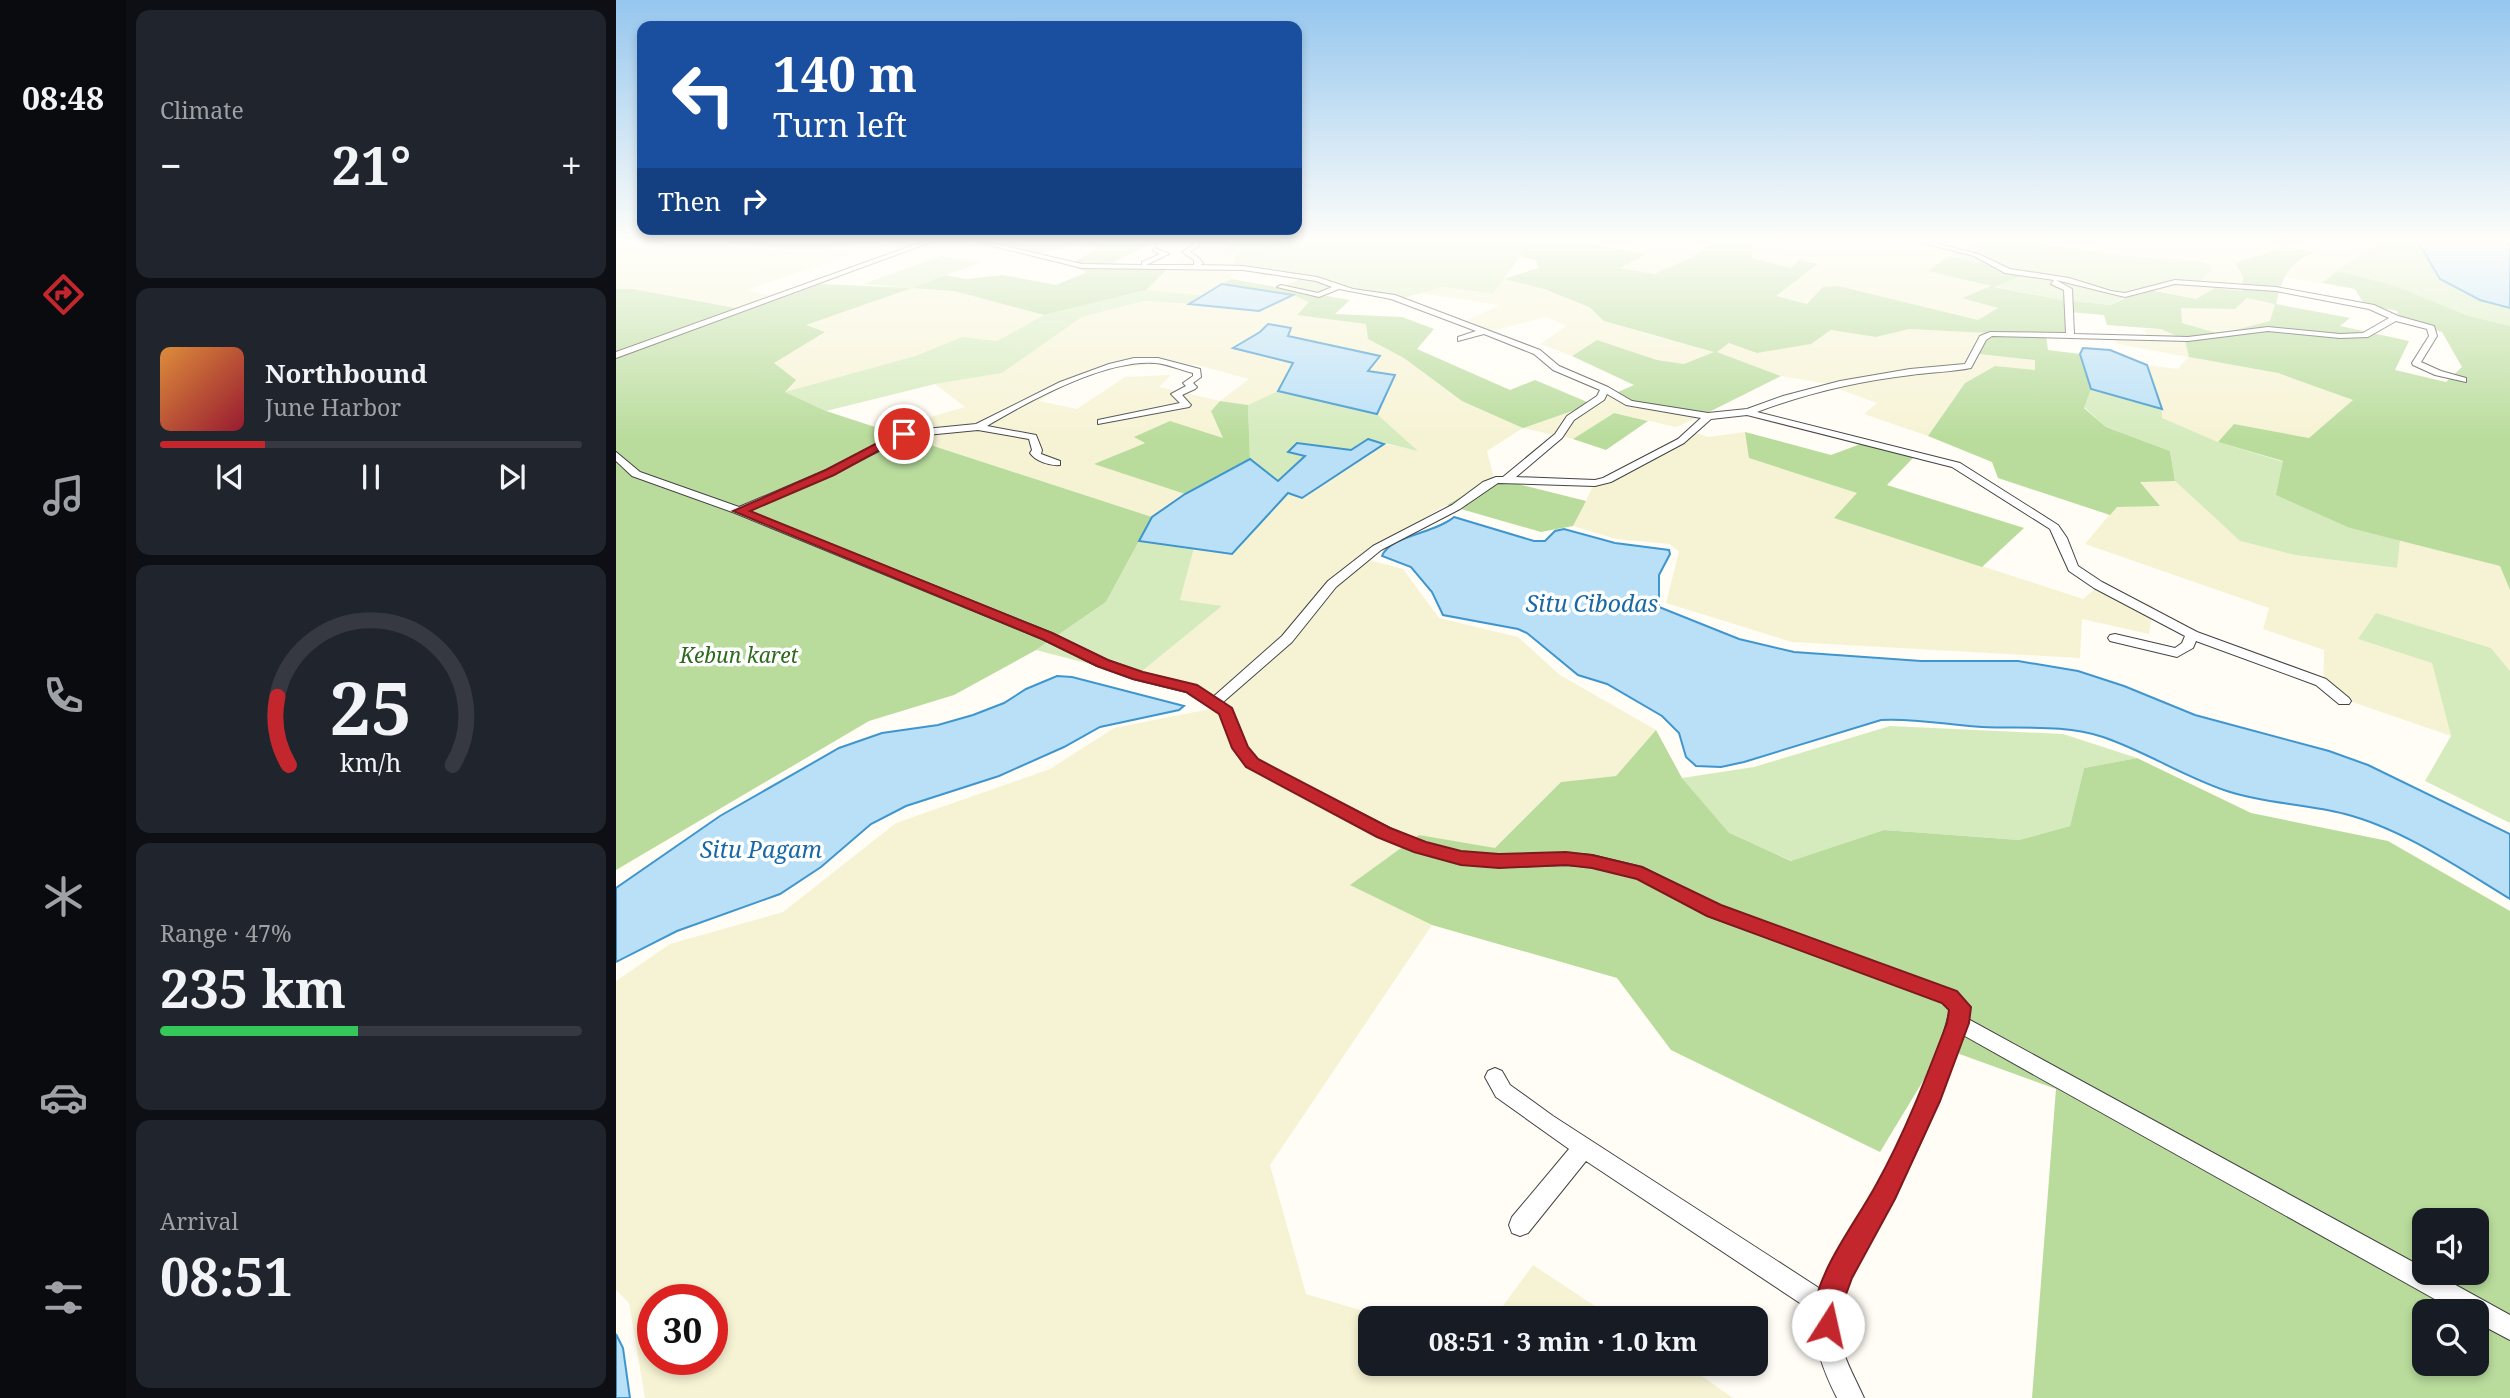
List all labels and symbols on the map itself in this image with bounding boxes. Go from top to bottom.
pin [874,404,934,464]
water label: Situ Cibodas [1526,587,1659,619]
park label: Kebun karet [679,641,799,669]
water label: Situ Pagam [700,833,822,865]
speed limit sign: 30 [637,1284,728,1375]
position arrow [1791,1288,1865,1362]

